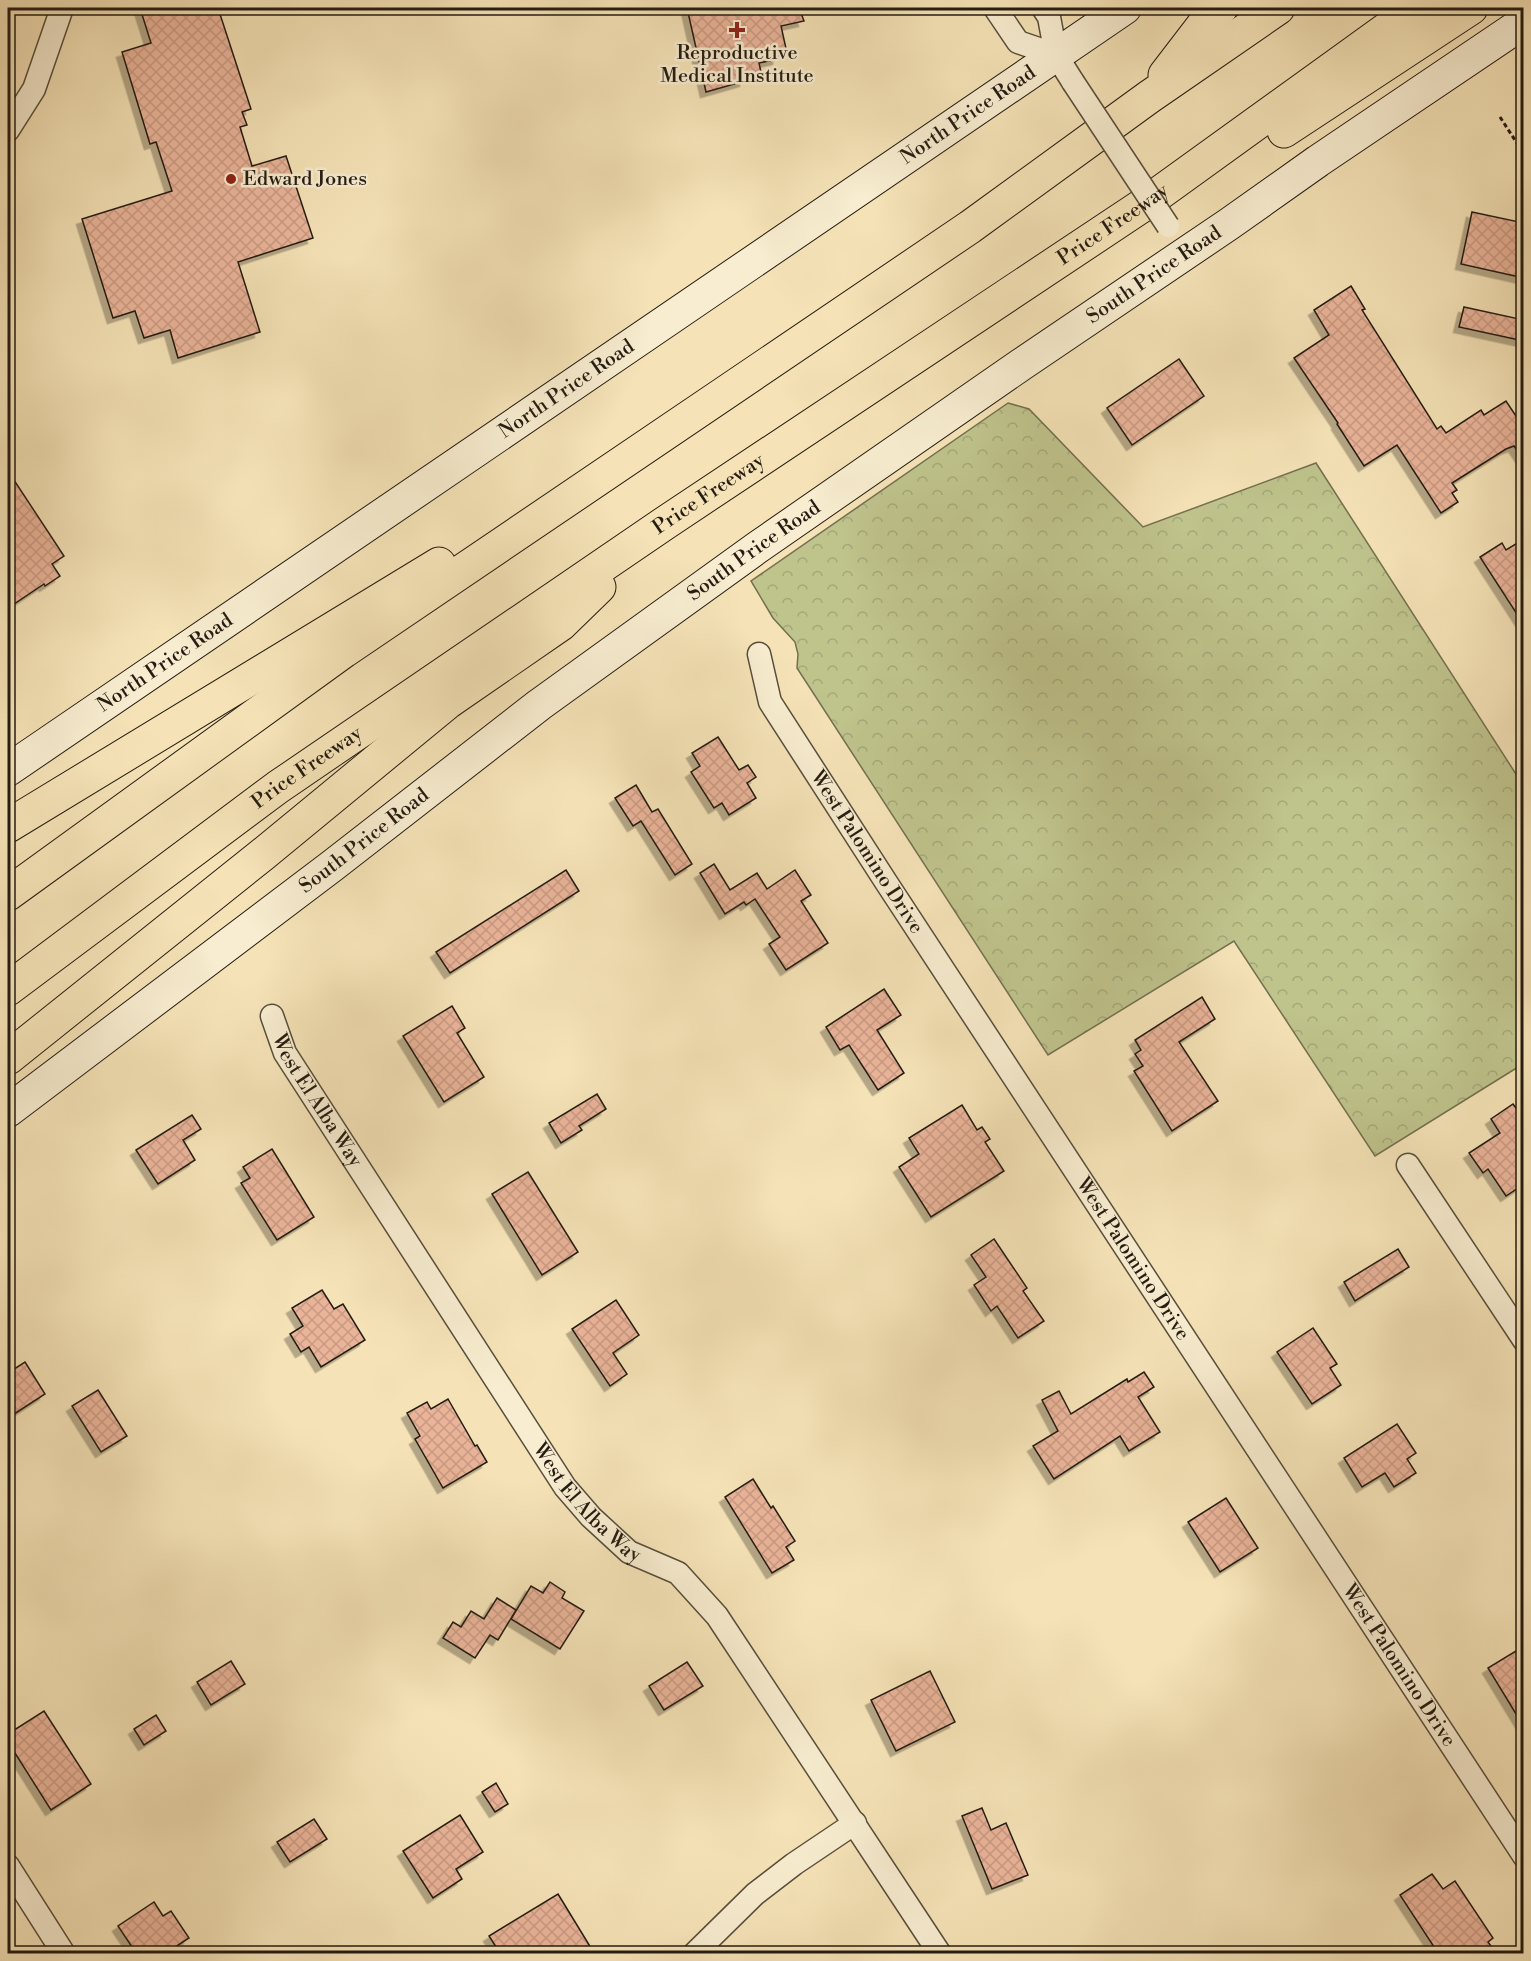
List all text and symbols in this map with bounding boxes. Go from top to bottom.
marker: Reproductive Medical Institute [728,21,746,39]
place label: Reproductive Medical Institute [660,41,814,89]
street label: North Price Road [895,60,1041,170]
place label: Edward Jones [243,167,367,192]
marker: Edward Jones [224,172,238,186]
street label: Price Freeway [1053,178,1174,271]
street label: South Price Road [1082,220,1227,329]
street label: North Price Road [494,334,639,444]
street label: Price Freeway [648,448,769,540]
street label: South Price Road [682,495,826,606]
street label: North Price Road [92,608,238,718]
street label: Price Freeway [247,721,367,815]
street label: West Palomino Drive [804,765,929,938]
street label: South Price Road [294,782,435,899]
street label: West El Alba Way [266,1029,368,1172]
street label: West Palomino Drive [1070,1172,1195,1345]
street label: West El Alba Way [527,1437,645,1568]
street label: West Palomino Drive [1336,1579,1462,1752]

